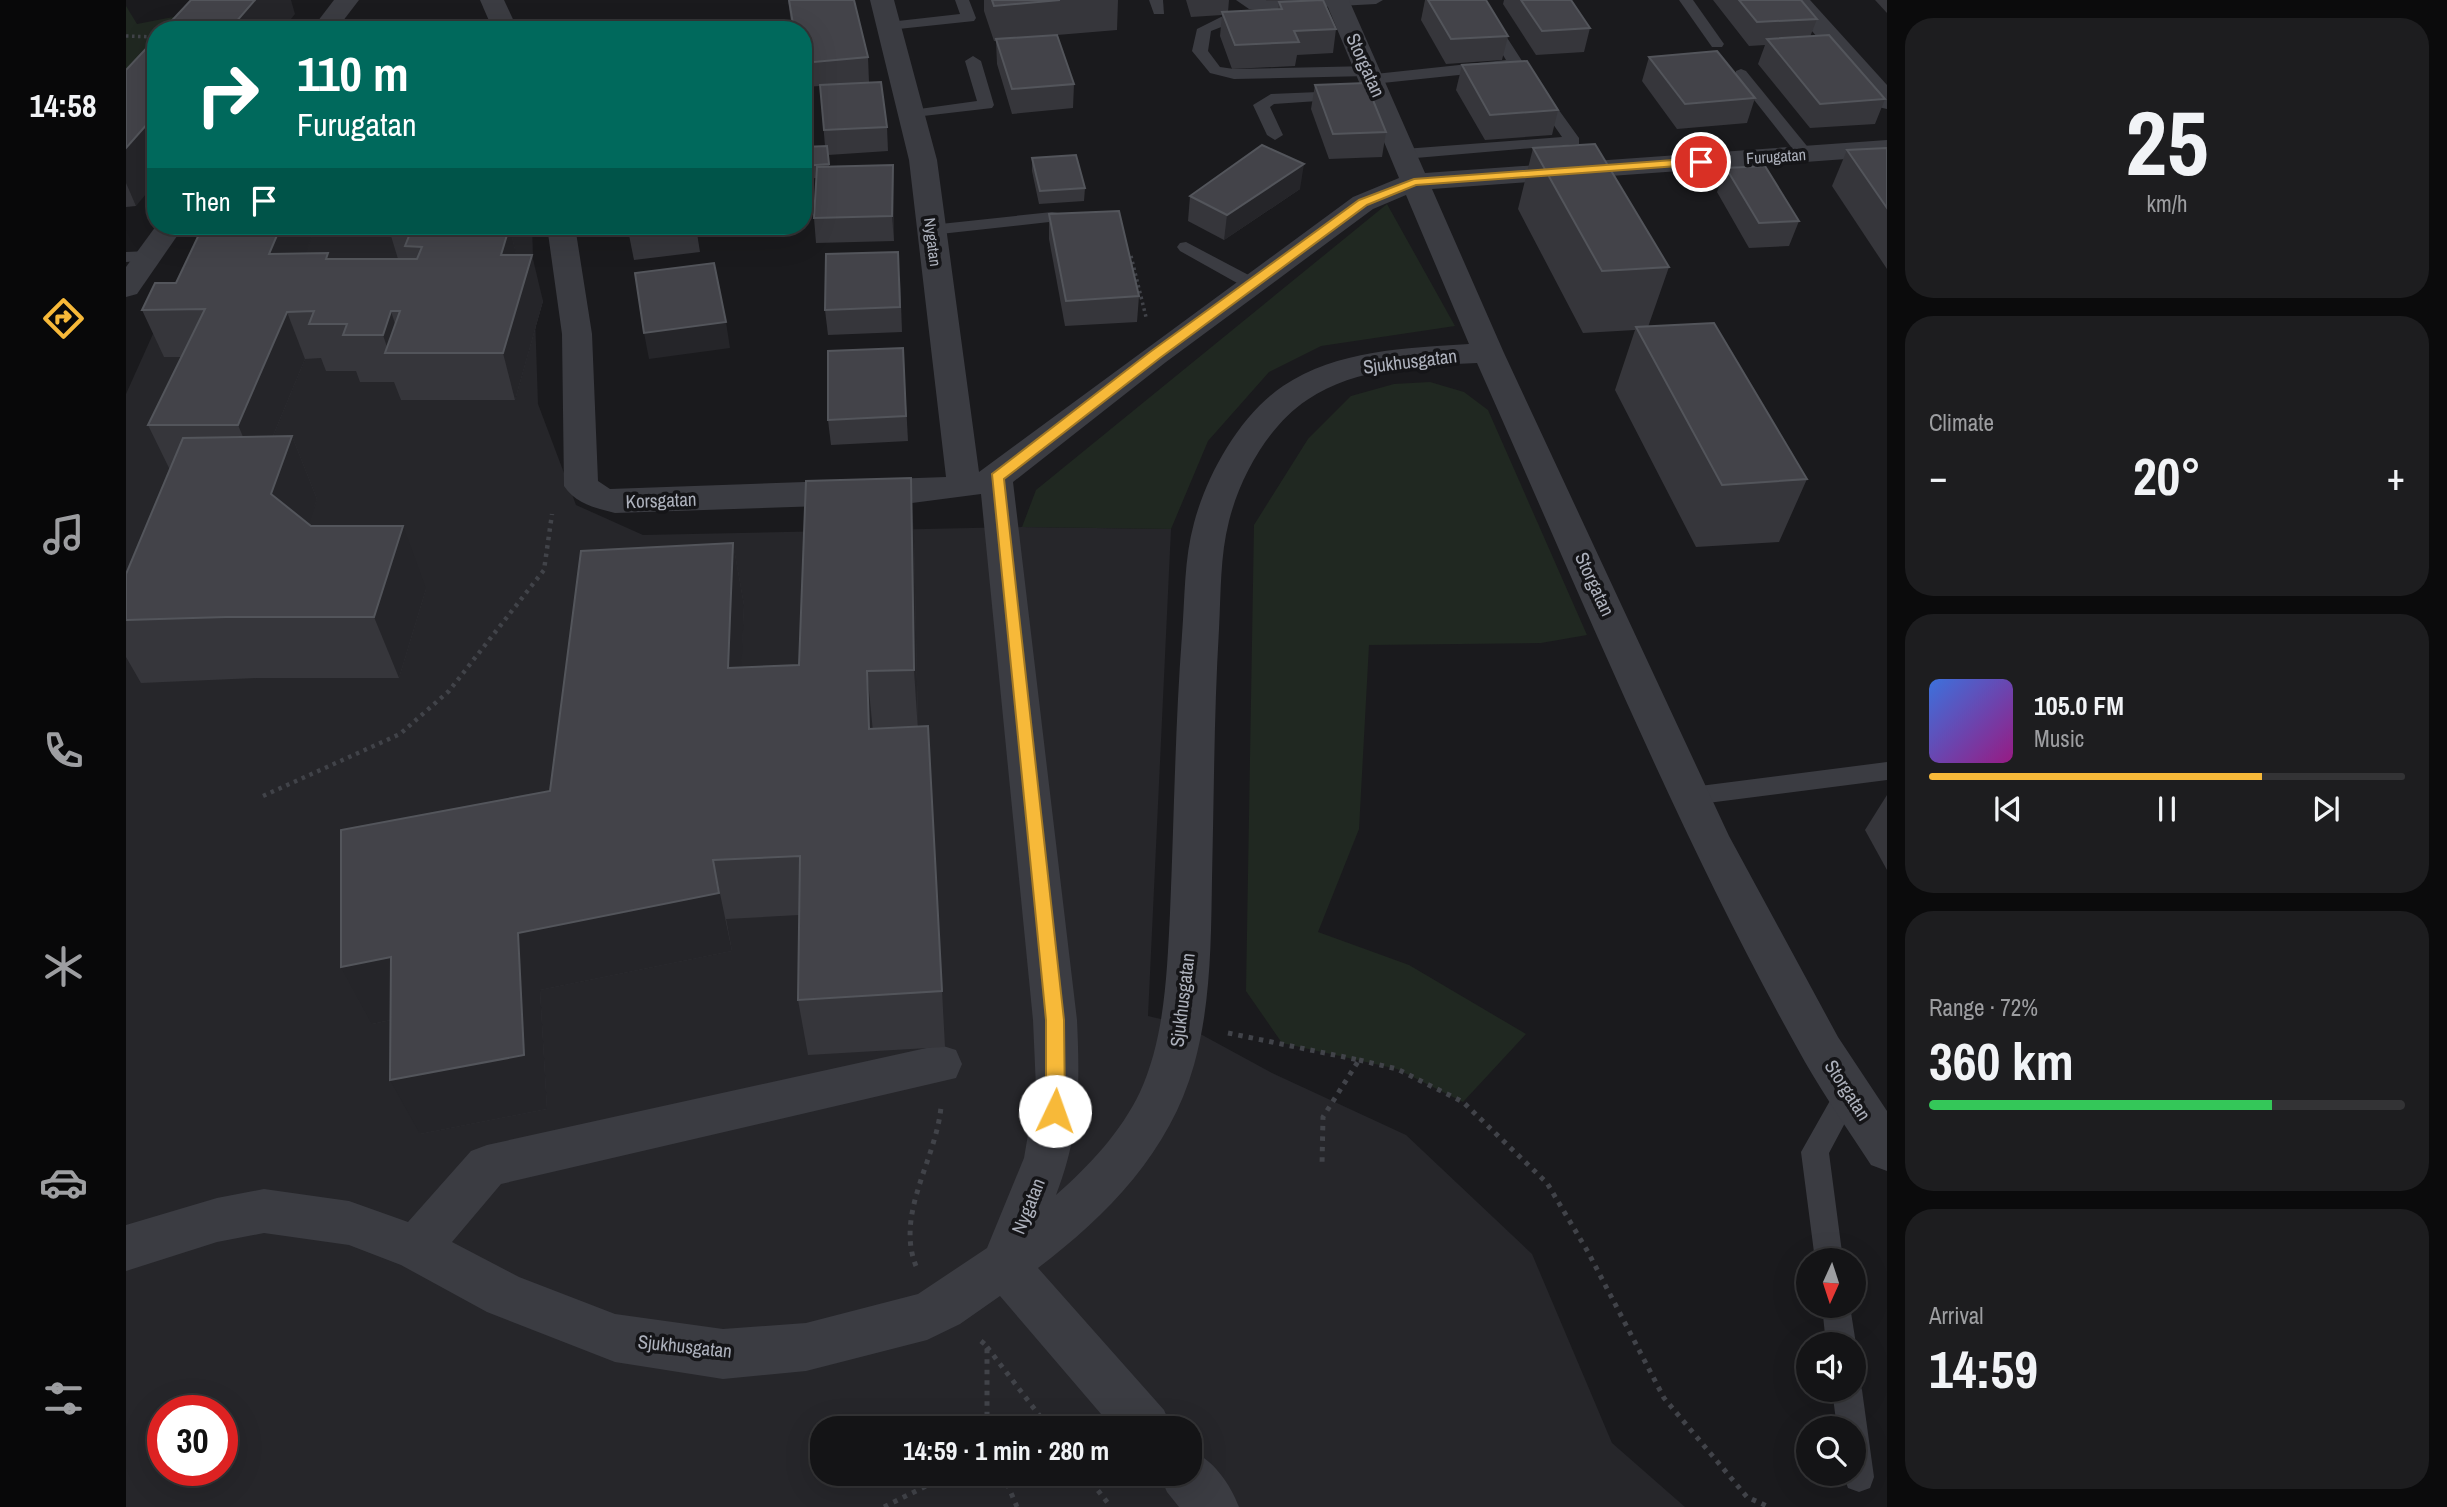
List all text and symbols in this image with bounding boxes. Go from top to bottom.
street label: Storgatan [1340,29,1392,101]
text: 110 m [297,40,409,106]
icon: right [182,49,273,140]
text: 25 [2126,81,2209,203]
text: 14:58 [29,84,97,127]
text: Furugatan [297,103,417,146]
pin [1671,132,1731,192]
icon: arrive [1682,143,1720,181]
street label: Furugatan [1745,143,1807,169]
icon: arrive [245,182,283,220]
text: Then [182,184,231,219]
text: km/h [2147,188,2187,219]
street label: Nygatan [919,216,947,268]
icon: directions [39,294,88,343]
street label: Sjukhusgatan [1362,342,1458,380]
text: Climate [1929,407,1994,438]
text: 20° [2133,441,2201,511]
text: − [1929,451,1947,502]
text: + [2387,451,2405,502]
street label: Korsgatan [625,486,697,514]
icon: music [39,510,88,559]
street label: Storgatan [1569,548,1621,620]
text: 105.0 FM [2034,688,2124,723]
text: Music [2034,723,2084,754]
icon: phone [39,726,88,775]
icon: previous [1989,790,2027,828]
icon: pause [2148,790,2186,828]
icon: next [2307,790,2345,828]
icon: climate [39,942,88,991]
street label: Sjukhusgatan [1163,952,1201,1048]
text: Range · 72% [1929,992,2038,1023]
text: 360 km [1929,1026,2074,1096]
street label: Storgatan [1819,1055,1877,1125]
position arrow [1018,1074,1092,1148]
icon: car [39,1158,88,1207]
street label: Nygatan [1005,1174,1051,1238]
north arrow [1796,1248,1866,1318]
map controls [1796,1248,1866,1486]
text: Arrival [1929,1300,1984,1331]
street label: Sjukhusgatan [637,1328,733,1364]
button: sound [1796,1332,1866,1402]
text: 14:59 [1929,1334,2038,1404]
icon: filters [39,1374,88,1423]
speed limit sign: 30 [147,1395,238,1486]
button: search [1796,1416,1866,1486]
text: 14:59 · 1 min · 280 m [903,1433,1109,1468]

